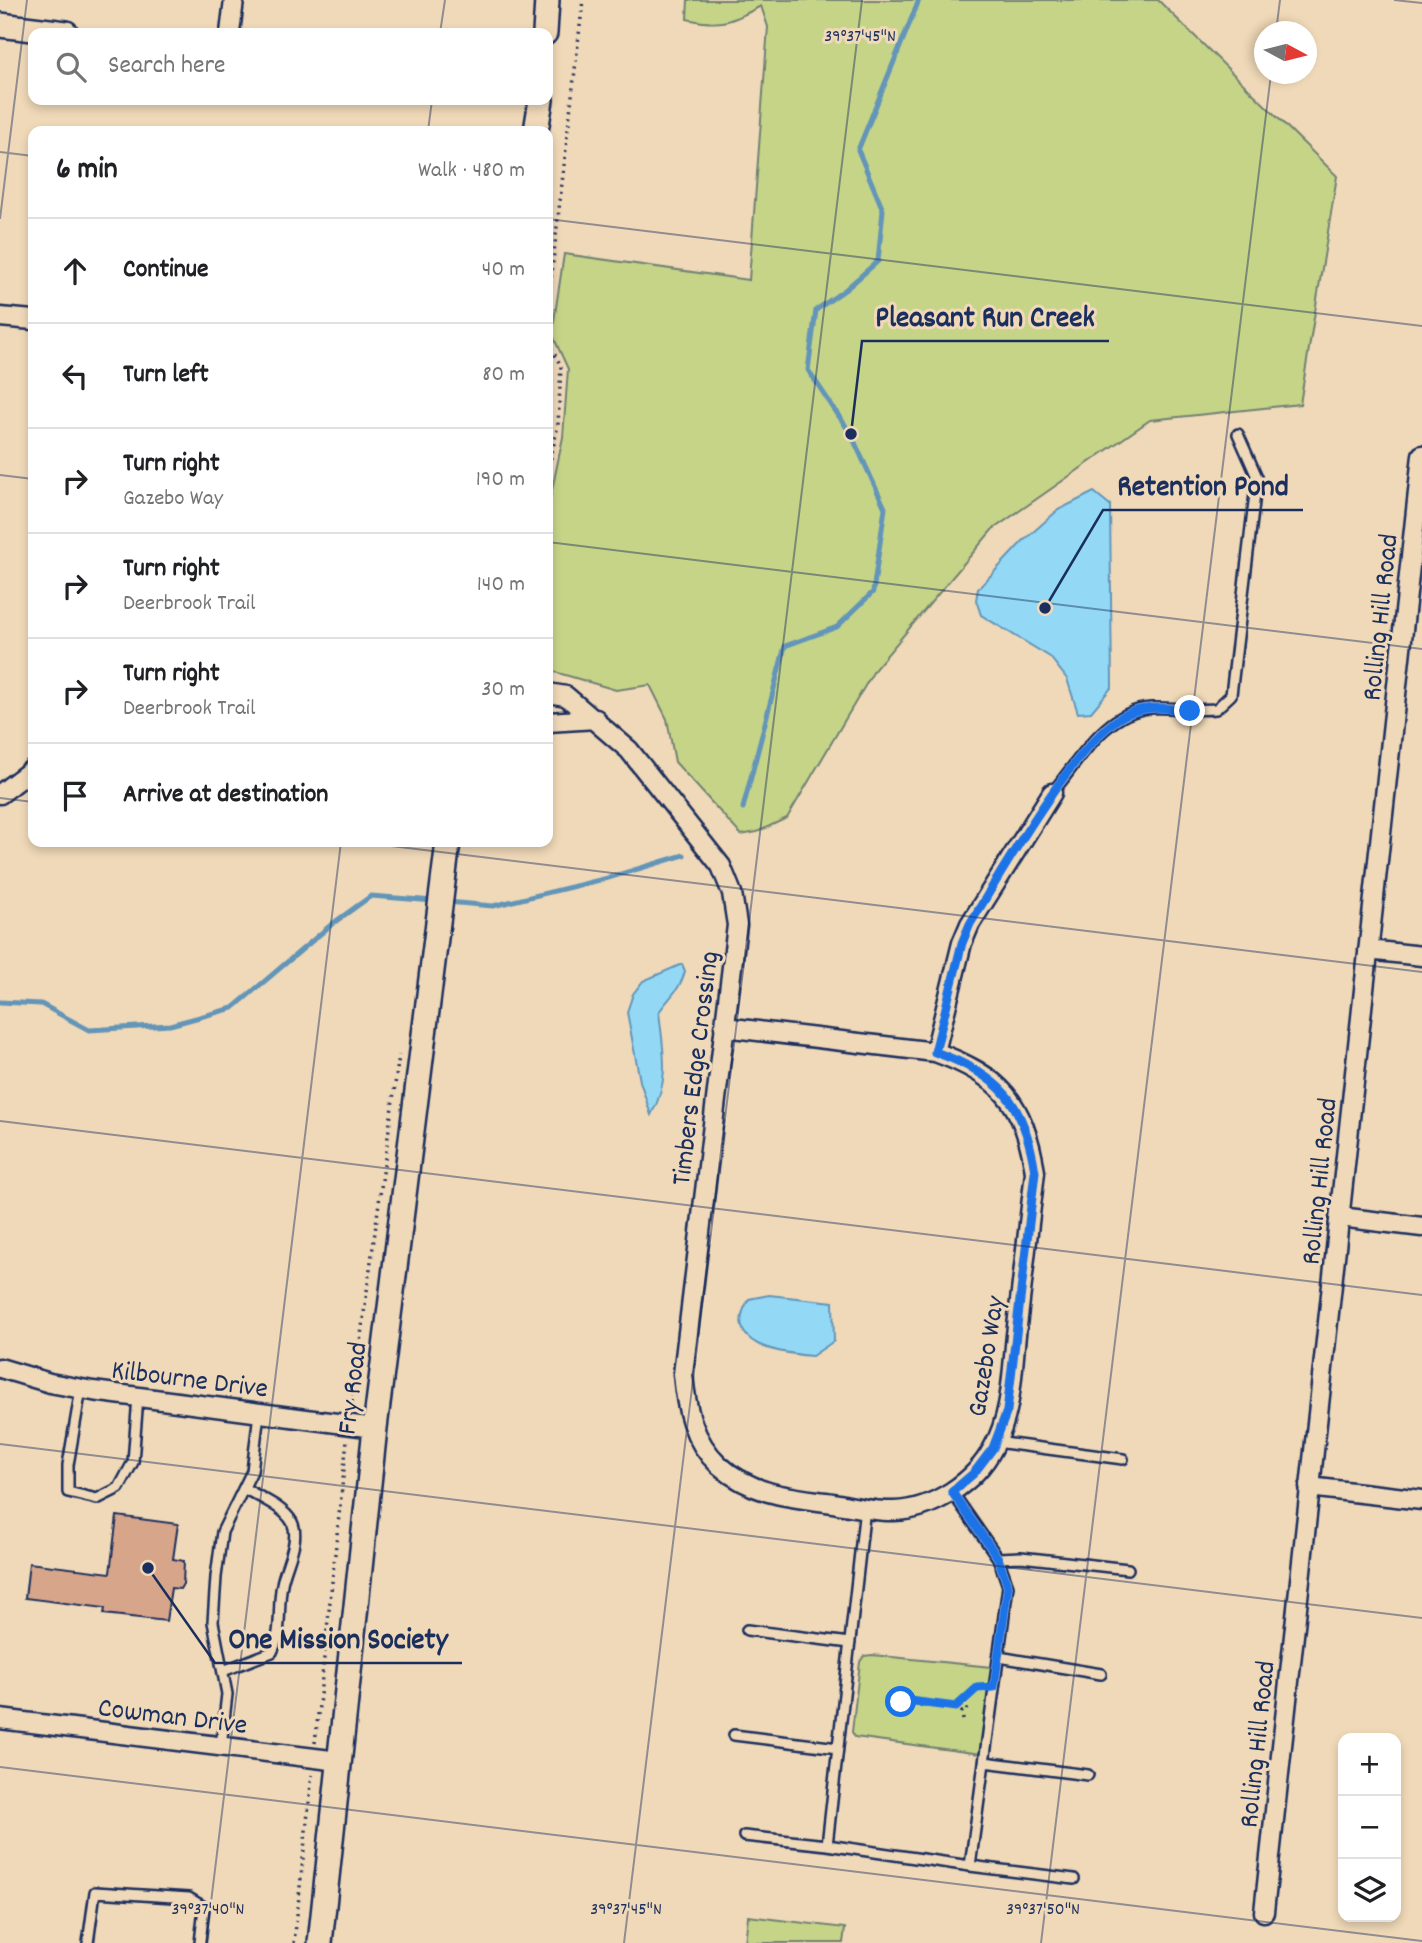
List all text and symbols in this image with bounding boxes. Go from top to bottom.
north arrow [1254,21,1317,84]
text: 39°37'45"N [824,25,896,50]
search box [28,28,553,105]
icon: search [52,48,90,86]
text: Search here [108,48,226,85]
text: 6 min [56,150,118,193]
text: Walk · 480 m [418,155,525,188]
icon: ahead [56,252,94,290]
text: Continue [123,252,208,289]
text: 40 m [482,254,525,287]
callout: Pleasant Run Creek [862,290,1109,341]
text: Pleasant Run Creek [875,299,1095,342]
icon: left [56,357,94,395]
text: Turn left [123,357,209,394]
text: 80 m [482,359,525,392]
text: Turn right [123,446,220,483]
callout: Retention Pond [1103,459,1303,510]
icon: right [56,462,94,500]
text: 190 m [476,464,525,497]
text: Retention Pond [1117,468,1289,511]
text: Gazebo Way [123,483,223,516]
street label: Rolling Hill Road [1354,532,1412,703]
text: Turn right [123,551,220,588]
icon: right [56,567,94,605]
text: 140 m [477,569,525,602]
text: Deerbrook Trail [123,588,256,621]
text: Turn right [123,656,220,693]
icon: right [56,672,94,710]
text: 30 m [481,674,525,707]
text: Deerbrook Trail [123,693,256,726]
route end [1174,695,1205,726]
icon: arrive [56,777,94,815]
text: Arrive at destination [123,777,328,814]
street label: Timbers Edge Crossing [664,949,732,1188]
street label: Rolling Hill Road [1293,1096,1351,1267]
street label: Gazebo Way [960,1293,1018,1420]
street label: Fry Road [329,1340,380,1437]
street label: Kilbourne Drive [109,1353,270,1411]
callout: One Mission Society [215,1612,462,1663]
text: One Mission Society [228,1621,450,1664]
street label: Rolling Hill Road [1231,1659,1289,1830]
route start [885,1686,916,1717]
street label: Cowman Drive [96,1690,249,1748]
map controls [1338,1733,1401,1922]
button: + [1338,1733,1401,1796]
button: − [1338,1796,1401,1859]
button: layers [1338,1859,1401,1922]
text: 39°37'40"N [171,1898,245,1923]
text: 39°37'45"N [590,1898,662,1923]
text: 39°37'50"N [1006,1898,1080,1923]

